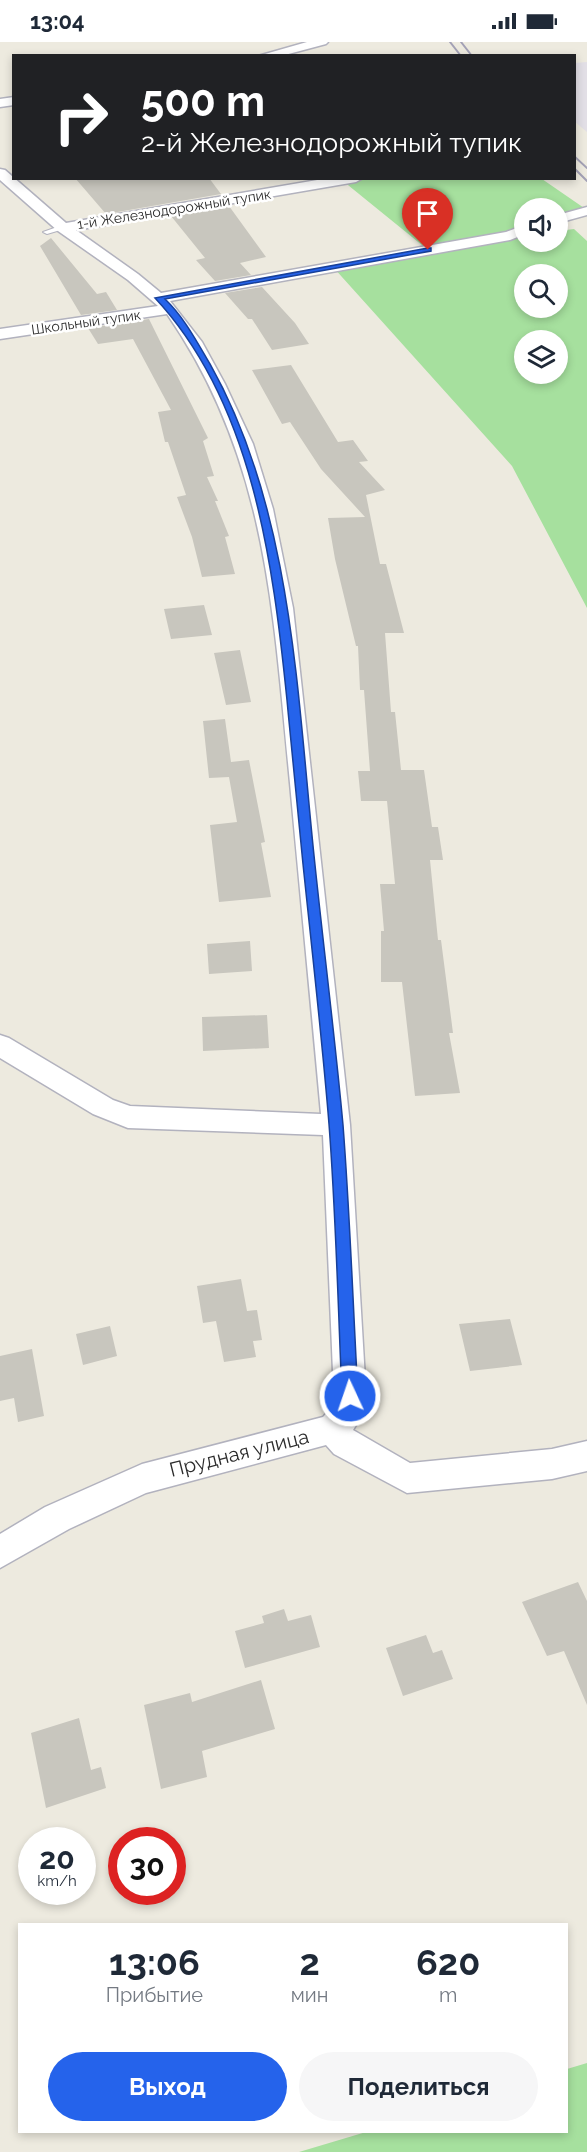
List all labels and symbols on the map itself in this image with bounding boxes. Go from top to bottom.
street label: 1-й Железнодорожный тупик [76,186,272,232]
pin [402,188,453,250]
street label: Школьный тупик [30,306,142,338]
position arrow [318,1364,382,1428]
street label: Прудная улица [167,1424,311,1482]
speed limit sign: 30 [108,1827,186,1905]

